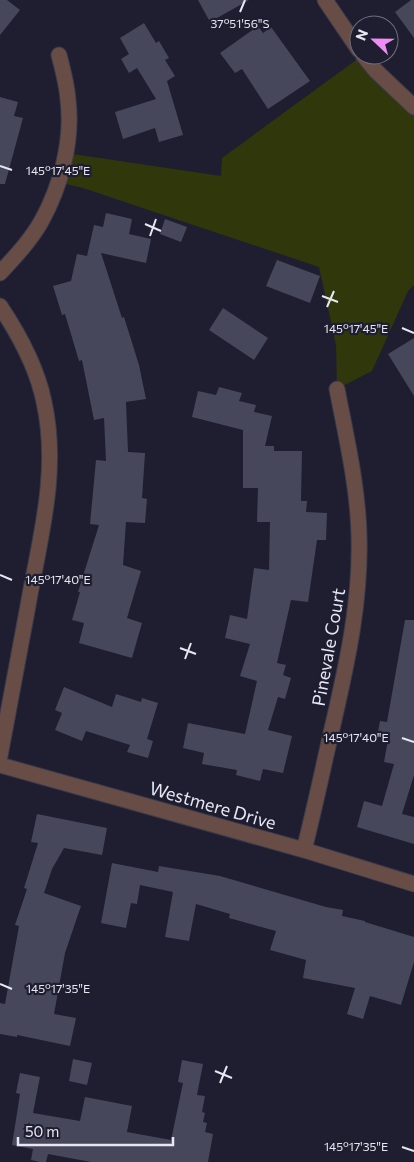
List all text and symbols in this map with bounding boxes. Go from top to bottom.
north arrow [349,15,399,65]
text: 37°51'56"S [211,16,270,30]
text: N [352,27,371,43]
text: 145°17'45"E [26,163,90,177]
text: 145°17'45"E [324,321,388,335]
text: 145°17'40"E [25,572,91,586]
street label: Pinevale Court [307,586,349,708]
text: 145°17'40"E [323,730,389,744]
street label: Westmere Drive [147,776,279,834]
text: 145°17'35"E [26,981,90,995]
scale bar [18,1114,172,1146]
text: 50 m [25,1122,59,1140]
text: 145°17'35"E [324,1139,388,1153]

